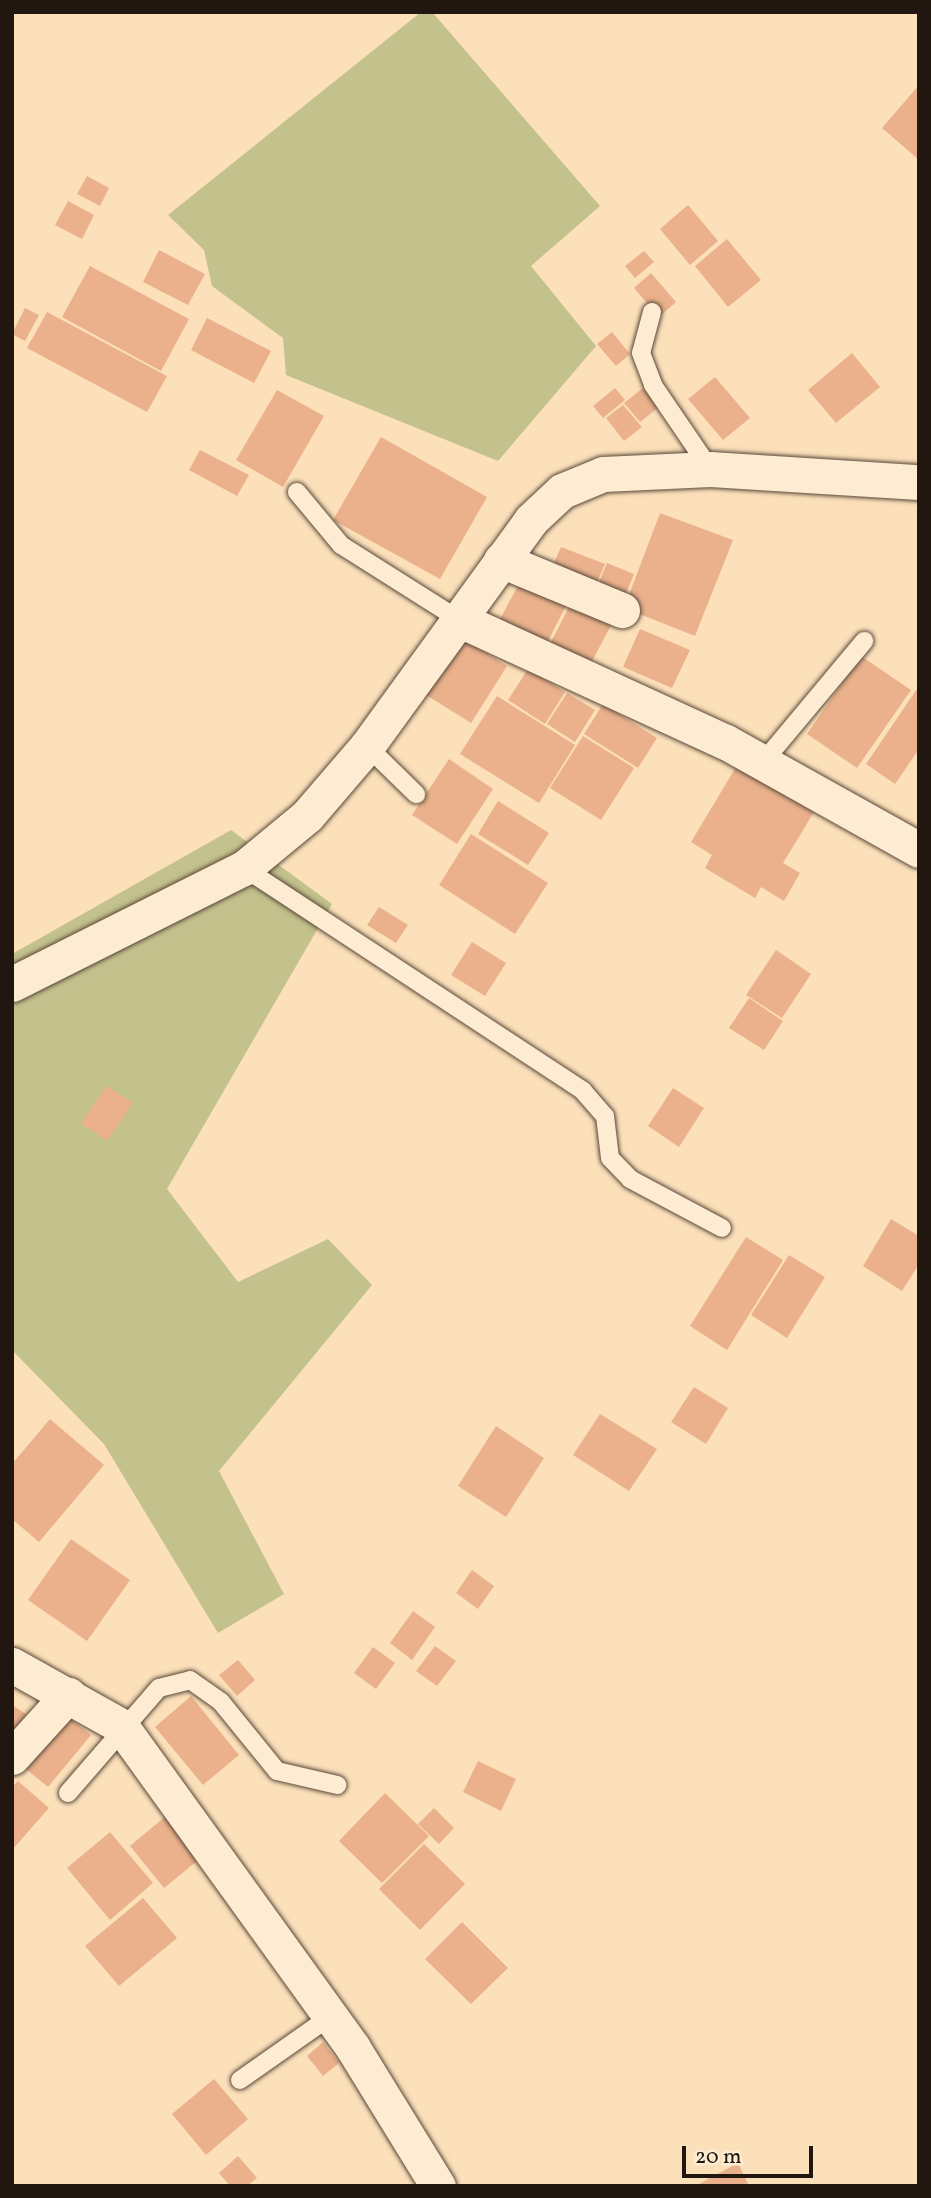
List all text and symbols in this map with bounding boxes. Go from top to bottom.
scale bar [686,2132,817,2176]
text: 20 m [695,2143,741,2172]

